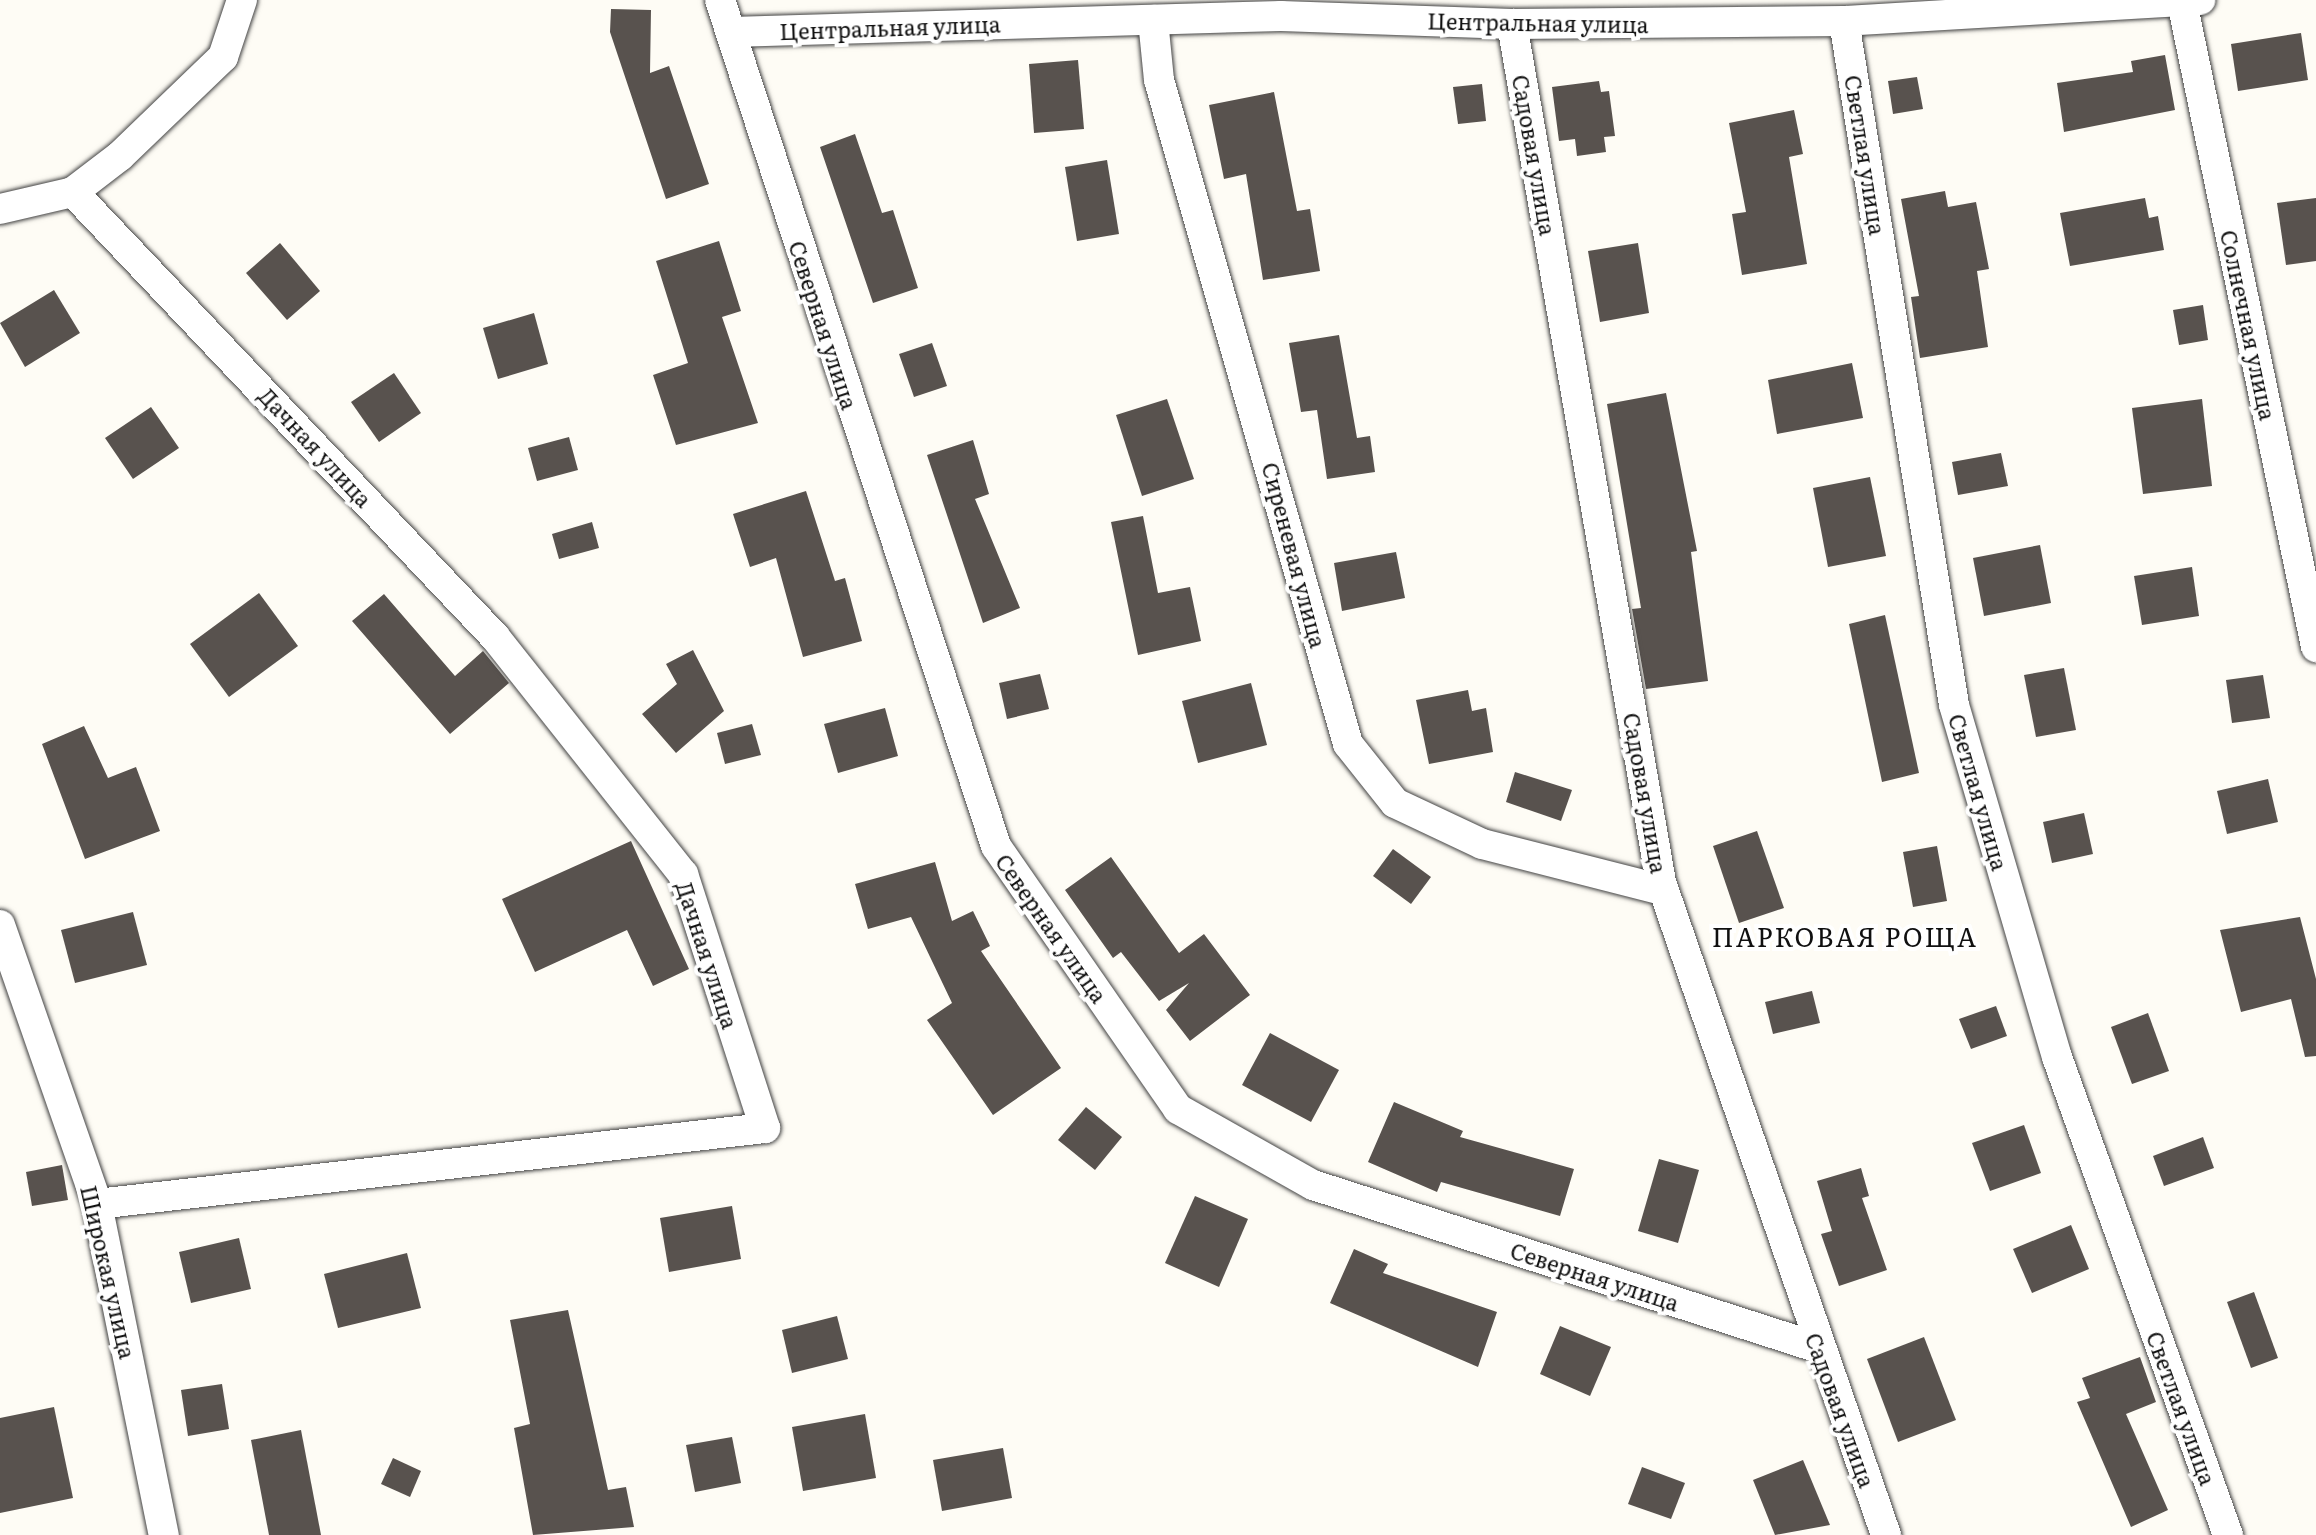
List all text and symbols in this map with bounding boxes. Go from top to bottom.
street label: Центральная улица [1427,7,1649,37]
street label: Центральная улица [779,10,1001,44]
street label: Садовая улица [1508,73,1562,237]
street label: Светлая улица [1840,73,1892,237]
street label: Солнечная улица [2216,228,2282,422]
street label: Северная улица [784,237,864,413]
street label: Дачная улица [254,382,378,512]
street label: Сиреневая улица [1258,459,1332,651]
street label: Садовая улица [1619,711,1673,875]
street label: Светлая улица [1944,711,2014,873]
street label: Северная улица [991,848,1113,1008]
street label: Дачная улица [672,878,744,1032]
district label: ПАРКОВАЯ РОЩА [1712,920,1978,952]
street label: Широкая улица [76,1183,142,1361]
street label: Северная улица [1507,1236,1683,1316]
street label: Светлая улица [2142,1328,2222,1488]
street label: Садовая улица [1801,1329,1881,1491]

